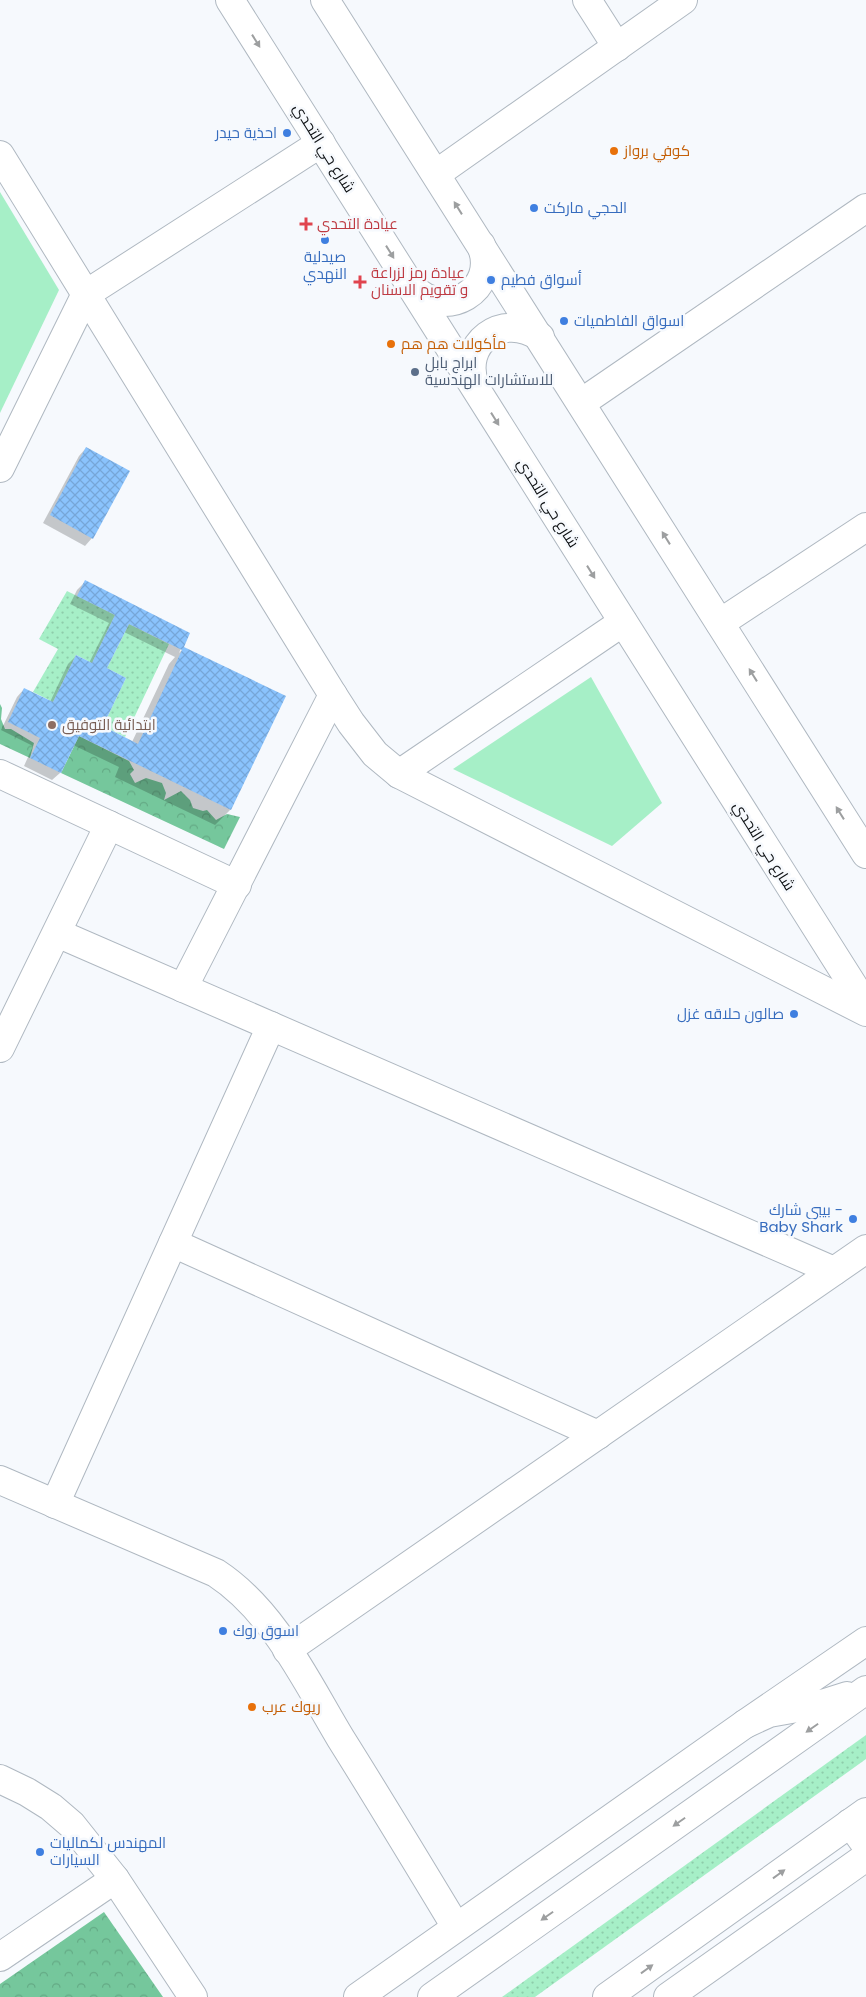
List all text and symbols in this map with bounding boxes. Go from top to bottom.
one-way arrow [251,35,261,48]
street label: شارع حي التحدي [287,99,360,197]
place label: احذية حيدر [214,122,277,143]
marker: احذية حيدر [281,127,293,139]
place label: كوفي برواز [623,140,690,163]
marker: كوفي برواز [608,145,620,157]
place label: الحجي ماركت [544,197,627,220]
one-way arrow [453,202,463,215]
marker: الحجي ماركت [528,202,540,214]
place label: عيادة التحدي [317,213,398,236]
marker: عيادة التحدي [299,217,313,231]
marker: صيدلية النهدي [319,234,331,246]
place label: صيدلية النهدي [303,246,347,286]
one-way arrow [385,246,394,259]
place label: عيادة رمز لزراعة و تقويم الاسنان [371,262,468,300]
place label: أسواق فطيم [501,269,582,290]
marker: أسواق فطيم [485,274,497,286]
marker: عيادة رمز لزراعة و تقويم الاسنان [353,275,367,289]
place label: اسواق الفاطميات [574,310,684,331]
marker: اسواق الفاطميات [558,315,570,327]
place label: مأكولات هم هم [401,333,506,354]
marker: مأكولات هم هم [385,338,397,350]
place label: ابراج بابل للاستشارات الهندسية [425,352,553,390]
marker: ابراج بابل للاستشارات الهندسية [409,366,421,378]
one-way arrow [491,413,500,426]
street label: شارع حي التحدي [511,454,584,552]
one-way arrow [662,531,671,545]
one-way arrow [587,565,596,578]
one-way arrow [748,669,758,682]
place label: ابتدائية التوفيق [62,714,156,735]
marker: ابتدائية التوفيق [46,719,58,731]
street label: شارع حي التحدي [727,797,800,895]
one-way arrow [835,806,845,819]
place label: صالون حلاقه غزل [677,1003,784,1024]
marker: صالون حلاقه غزل [788,1008,800,1020]
place label: بيبي شارك - Baby Shark [759,1199,843,1237]
marker: بيبي شارك - Baby Shark [847,1213,859,1225]
place label: اسوق روك [233,1620,299,1641]
marker: اسوق روك [217,1625,229,1637]
place label: ريوك عرب [262,1696,321,1717]
marker: ريوك عرب [246,1701,258,1713]
one-way arrow [805,1723,819,1733]
one-way arrow [672,1817,686,1827]
place label: المهندس لكماليات السيارات [50,1832,166,1870]
marker: المهندس لكماليات السيارات [34,1846,46,1858]
one-way arrow [772,1869,786,1879]
one-way arrow [540,1911,553,1921]
one-way arrow [640,1964,653,1974]

